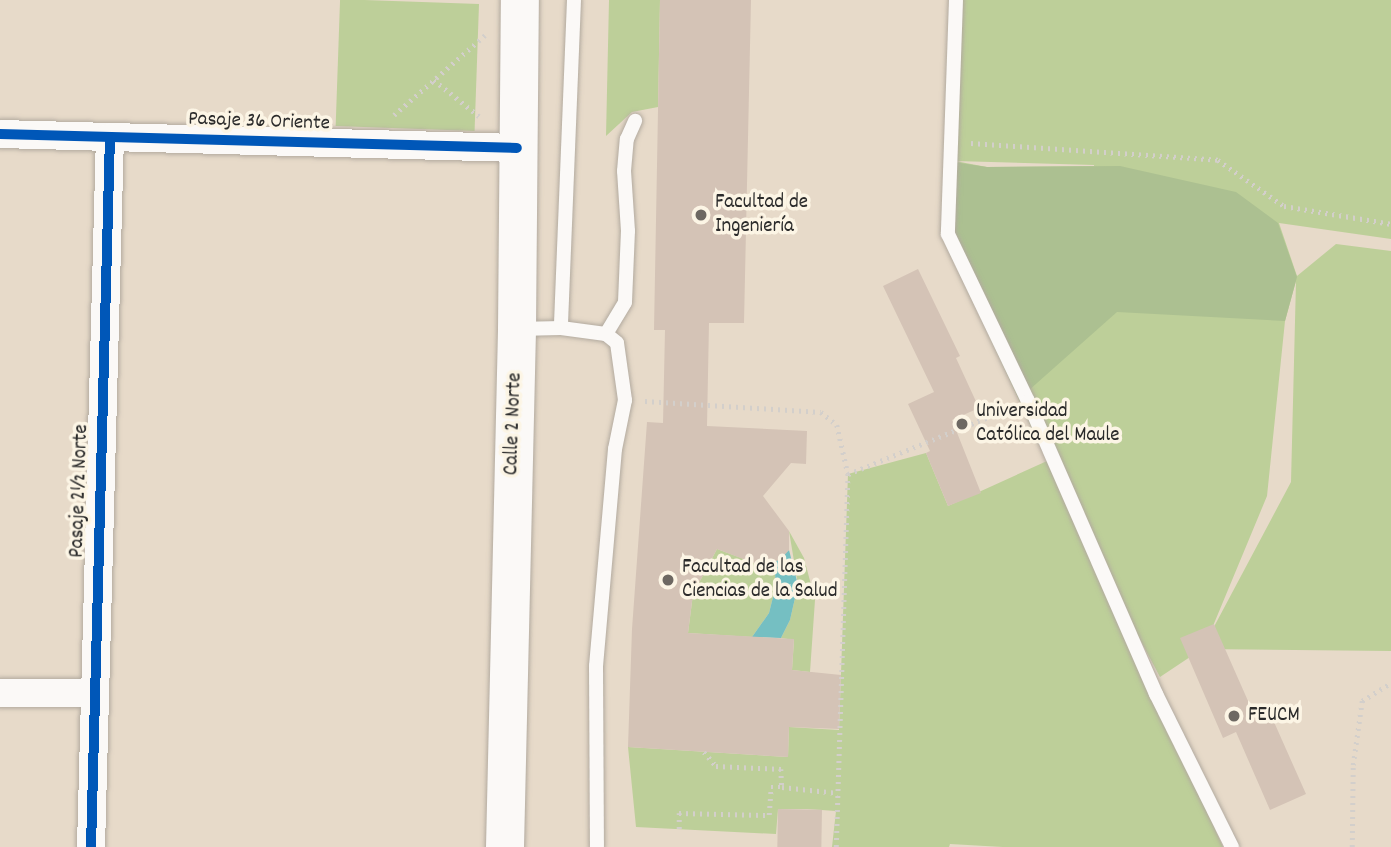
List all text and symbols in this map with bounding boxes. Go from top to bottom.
street label: Pasaje 36 Oriente [188,107,330,137]
place label: Facultad de Ingeniería [715,190,808,240]
marker: Facultad de Ingeniería [693,207,709,223]
street label: Calle 2 Norte [500,372,528,476]
place label: Universidad Católica del Maule [976,399,1120,449]
marker: Universidad Católica del Maule [954,416,970,432]
street label: Pasaje 2½ Norte [65,424,95,558]
place label: Facultad de las Ciencias de la Salud [682,555,838,605]
marker: Facultad de las Ciencias de la Salud [660,572,676,588]
place label: FEUCM [1248,703,1300,729]
marker: FEUCM [1226,708,1242,724]

